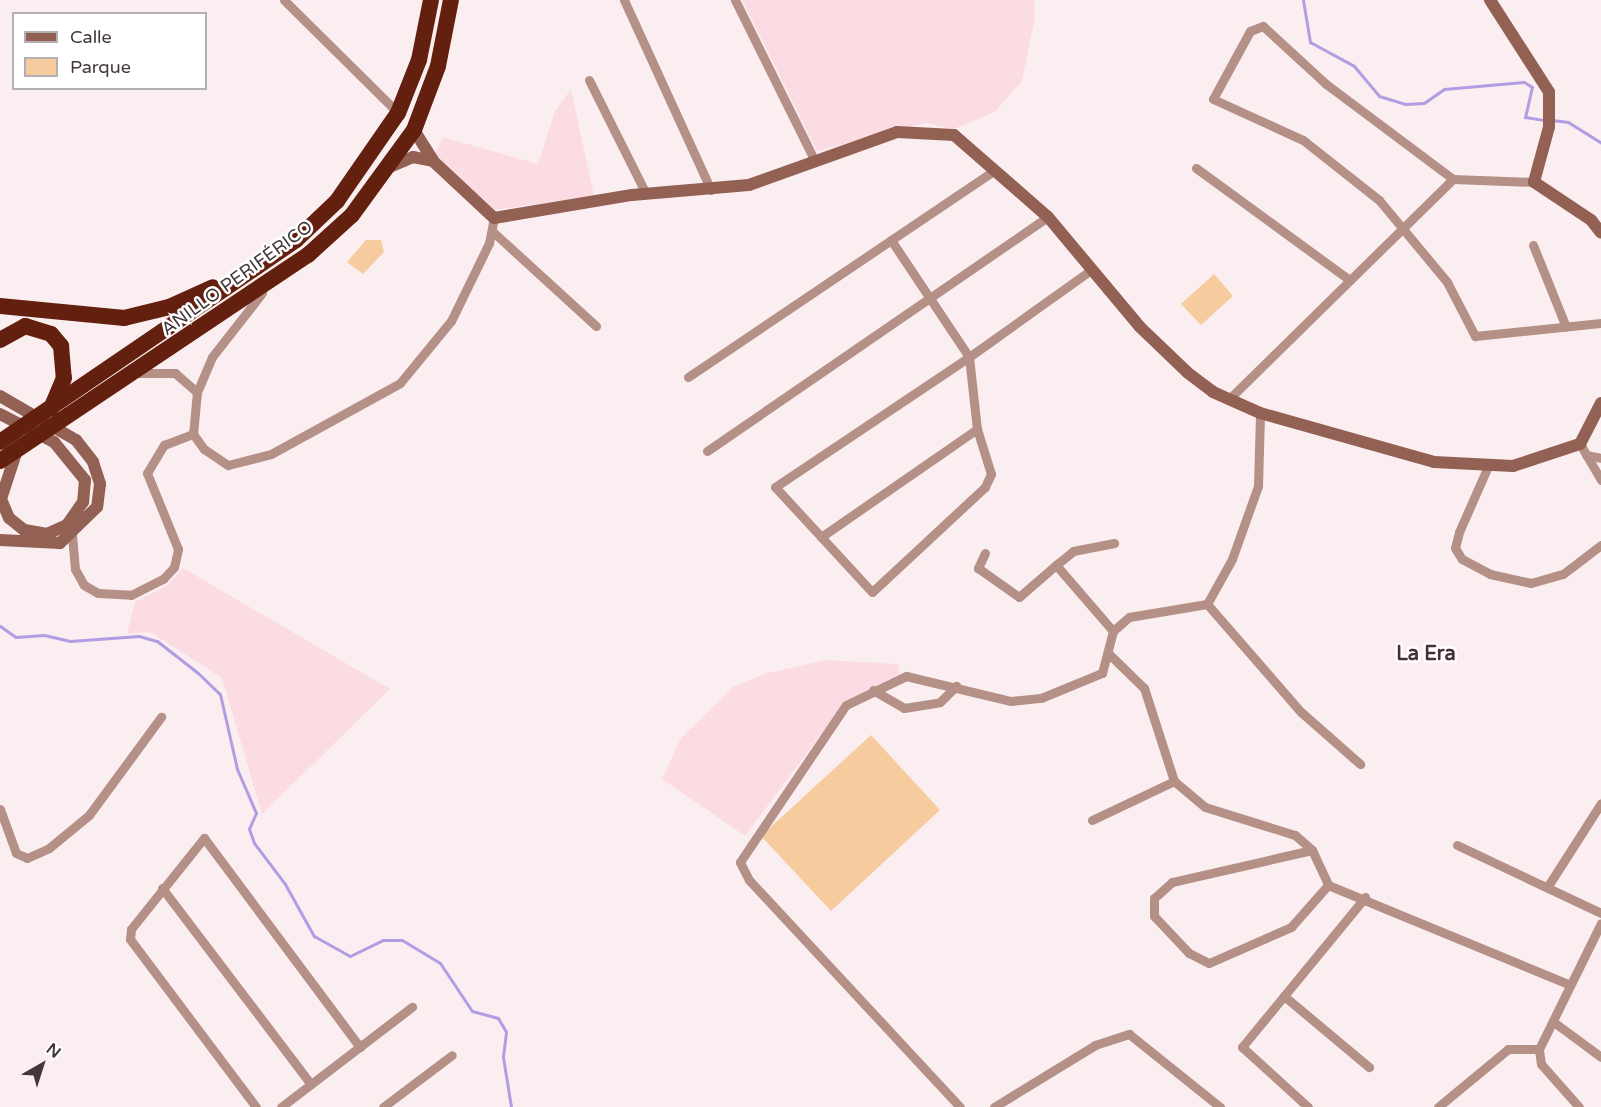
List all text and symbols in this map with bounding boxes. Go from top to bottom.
legend [12,12,207,90]
text: Calle [70,26,112,48]
text: Parque [70,56,131,78]
street label: ANILLO PERIFÉRICO [157,216,317,340]
district label: La Era [1396,642,1456,666]
north arrow [12,1035,72,1095]
text: N [42,1039,65,1063]

